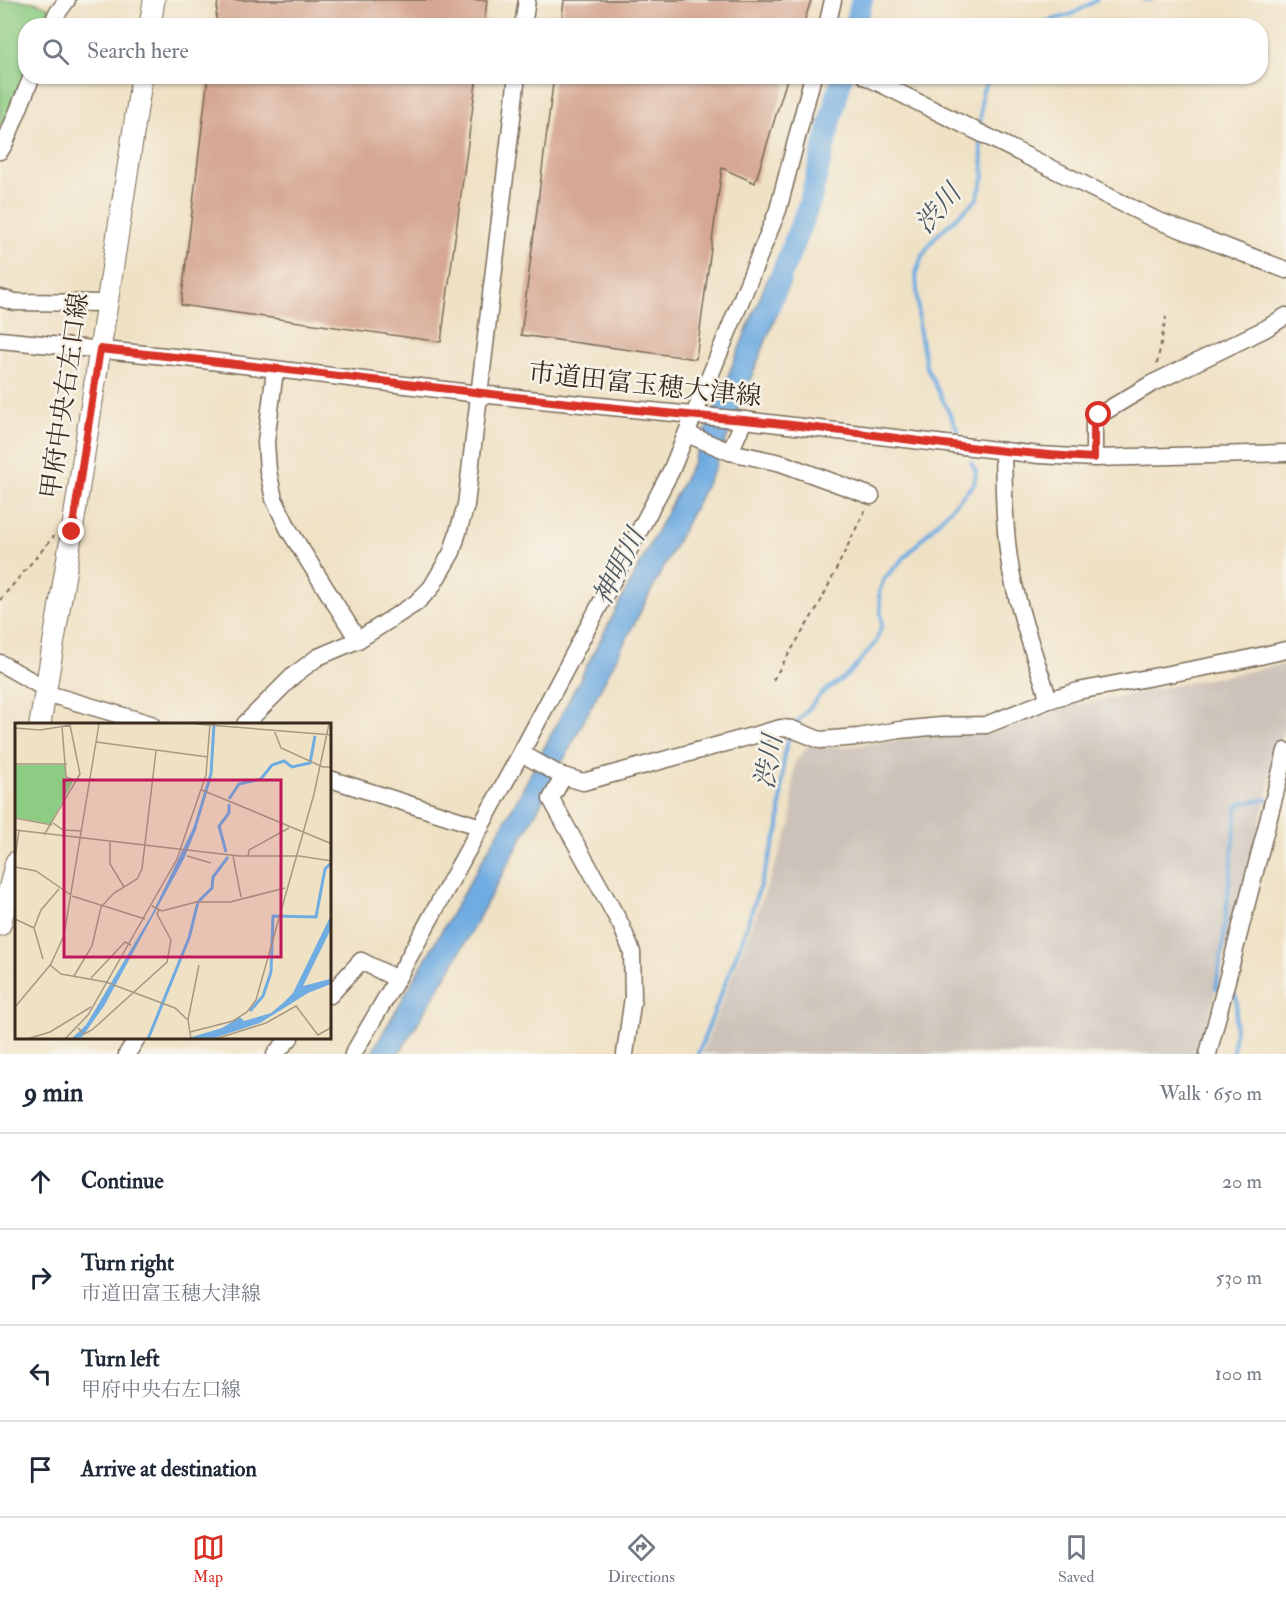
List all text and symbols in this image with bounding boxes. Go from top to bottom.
search box [18,18,1268,84]
icon: search [39,35,72,68]
text: Search here [87,37,189,65]
water label: 渋川 [908,176,970,240]
street label: 甲府中央右左口線 [35,291,95,501]
street label: 市道田富玉穂大津線 [527,357,763,413]
route start [1085,401,1111,427]
route end [58,518,84,544]
water label: 神明川 [586,521,653,611]
inset map [15,723,332,1039]
water label: 渋川 [748,730,790,791]
text: 9 min [24,1077,83,1109]
text: Walk · 650 m [1159,1081,1262,1106]
icon: ahead [24,1165,57,1198]
text: Continue [81,1167,164,1195]
text: 20 m [1222,1169,1262,1194]
text: Turn right [81,1249,174,1277]
icon: right [24,1261,57,1294]
text: 530 m [1216,1265,1262,1290]
text: 市道田富玉穂大津線 [81,1281,261,1306]
text: Turn left [81,1345,160,1373]
icon: left [24,1357,57,1390]
text: 100 m [1215,1361,1262,1386]
text: 甲府中央右左口線 [81,1377,241,1402]
icon: arrive [24,1453,57,1486]
text: Arrive at destination [81,1455,257,1483]
tab: Map [192,1531,225,1587]
tab: Directions [608,1531,675,1587]
tab: Saved [1058,1531,1094,1587]

